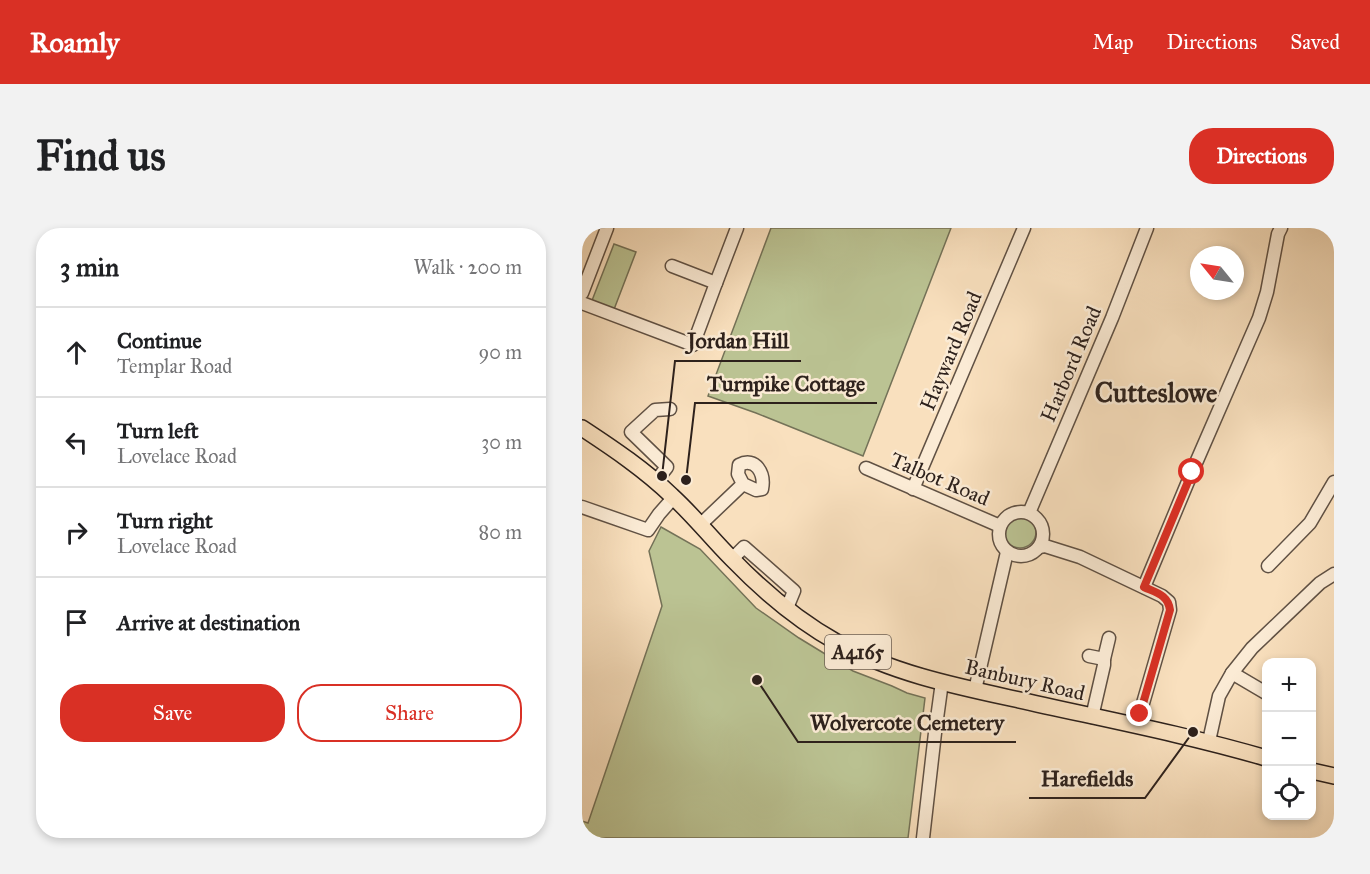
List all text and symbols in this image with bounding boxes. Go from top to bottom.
text: Roamly [30,25,119,60]
text: Map [1093,29,1134,55]
text: Directions [1167,29,1257,55]
text: Saved [1290,29,1340,55]
button: Directions [1189,128,1334,184]
text: Find us [36,130,166,182]
north arrow [1190,246,1244,300]
text: 3 min [60,251,119,283]
text: Walk · 200 m [414,255,522,279]
street label: Hayward Road [914,287,988,414]
street label: Harbord Road [1035,302,1107,426]
callout: Jordan Hill [675,321,801,361]
text: Continue [117,327,202,354]
text: Jordan Hill [684,327,790,355]
icon: ahead [60,336,93,369]
text: 90 m [479,340,522,364]
text: Templar Road [117,354,232,378]
callout: Turnpike Cottage [695,363,877,403]
text: Turnpike Cottage [706,370,865,397]
district label: Cutteslowe [1095,376,1217,409]
text: Turn left [117,417,199,444]
icon: left [60,426,93,459]
text: 30 m [481,430,522,454]
text: Lovelace Road [117,444,237,468]
street label: Talbot Road [886,446,994,512]
route start [1178,458,1204,484]
text: Turn right [117,507,213,534]
icon: right [60,516,93,549]
text: 80 m [479,520,522,544]
text: Lovelace Road [117,534,237,558]
icon: arrive [60,606,93,639]
text: Arrive at destination [117,609,300,636]
road number: A4165 [825,635,891,669]
street label: Banbury Road [962,654,1088,707]
map controls [1262,658,1316,820]
button: + [1262,658,1316,712]
button: Save [60,684,285,742]
button: Share [297,684,522,742]
route end [1126,700,1152,726]
callout: Wolvercote Cemetery [798,702,1016,742]
text: Wolvercote Cemetery [810,709,1006,736]
button: − [1262,712,1316,766]
callout: Harefields [1029,758,1145,798]
text: Harefields [1041,765,1133,792]
button: locate [1262,766,1316,820]

